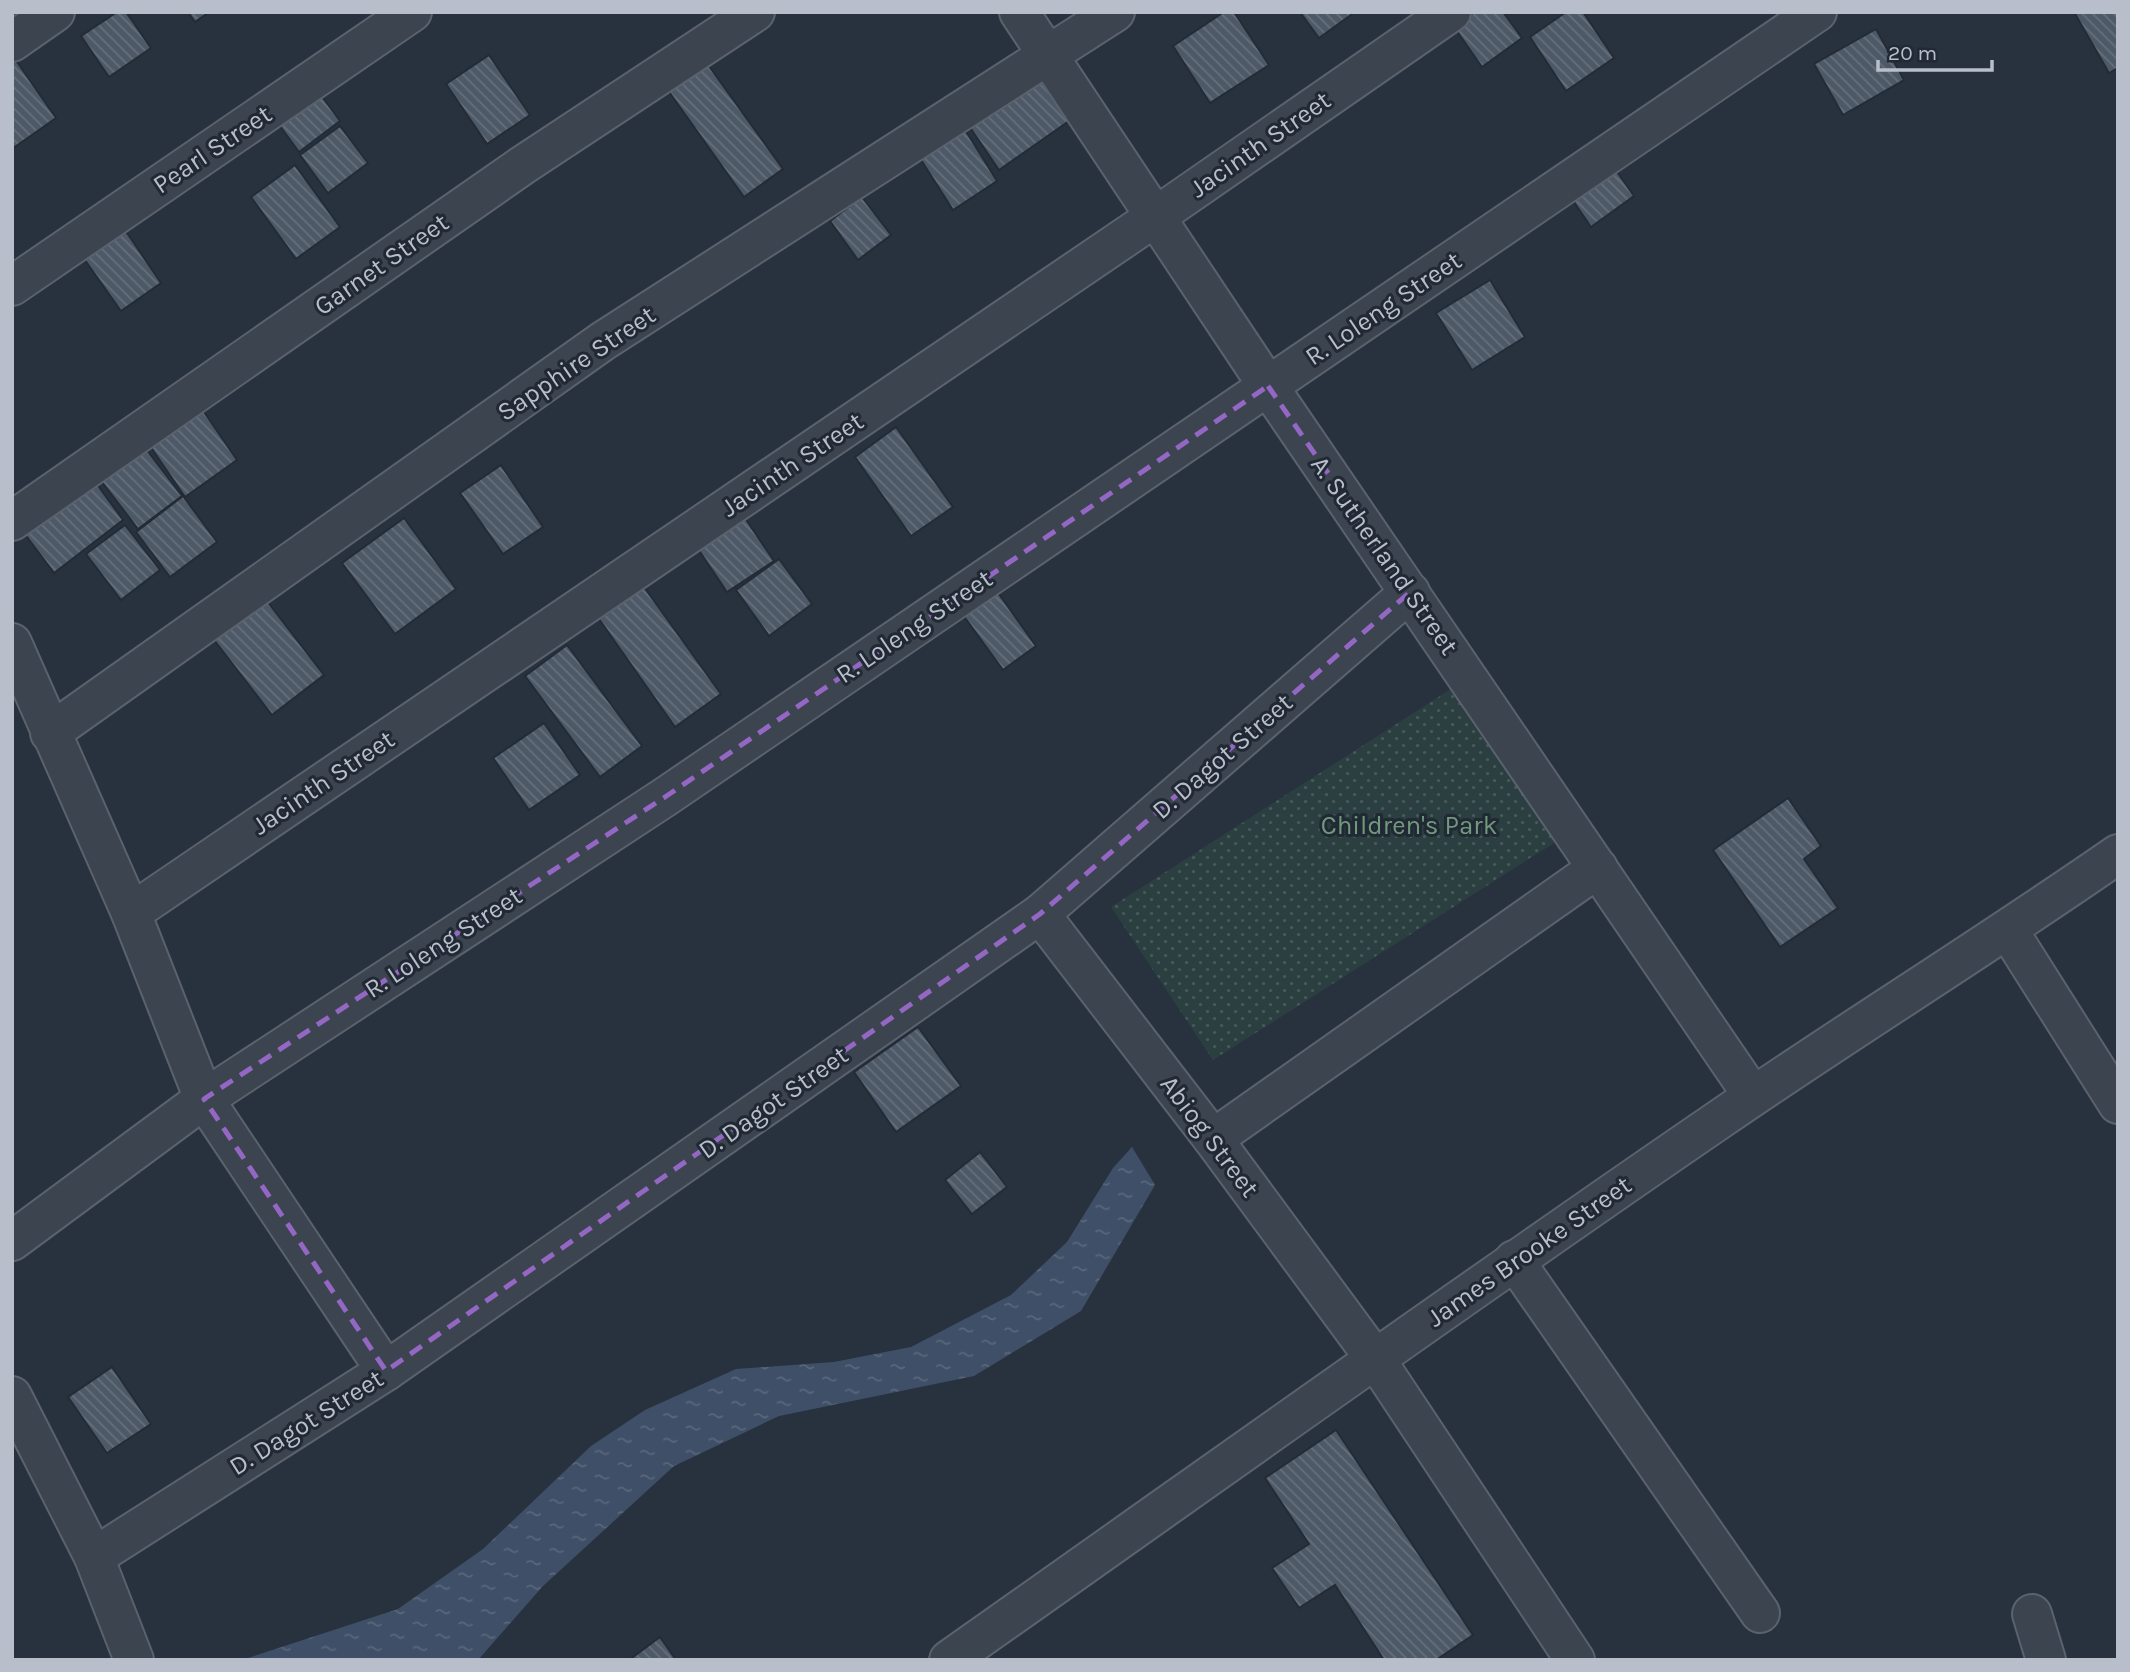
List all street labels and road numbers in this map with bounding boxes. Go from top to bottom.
street label: Jacinth Street [1184,84,1337,204]
street label: Pearl Street [147,98,278,200]
street label: Garnet Street [308,207,455,322]
street label: R. Loleng Street [1299,245,1467,372]
street label: Sapphire Street [491,299,661,428]
street label: Jacinth Street [715,405,869,523]
street label: A. Sutherland Street [1304,450,1465,661]
street label: R. Loleng Street [830,563,998,690]
street label: D. Dagot Street [1146,687,1299,826]
street label: Jacinth Street [246,723,400,841]
street label: R. Loleng Street [359,880,528,1005]
street label: D. Dagot Street [692,1039,854,1165]
street label: Abiog Street [1154,1069,1266,1204]
street label: James Brooke Street [1421,1169,1637,1333]
street label: D. Dagot Street [224,1363,389,1482]

